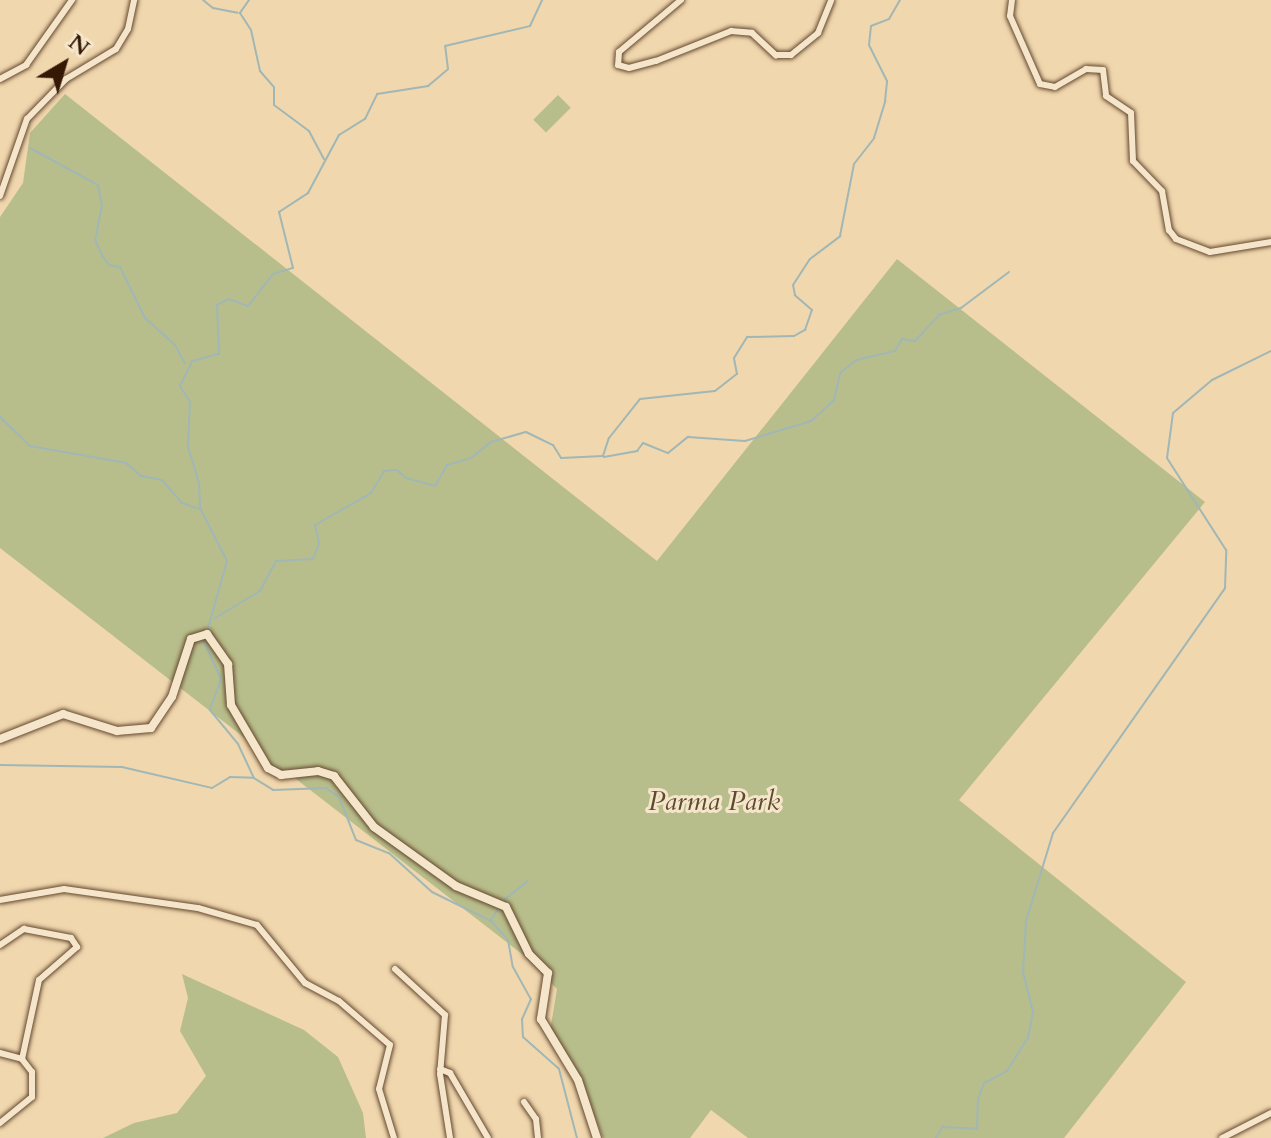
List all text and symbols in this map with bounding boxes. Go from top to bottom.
north arrow [24,24,104,104]
text: N [62,27,96,63]
park label: Parma Park [648,784,780,818]

